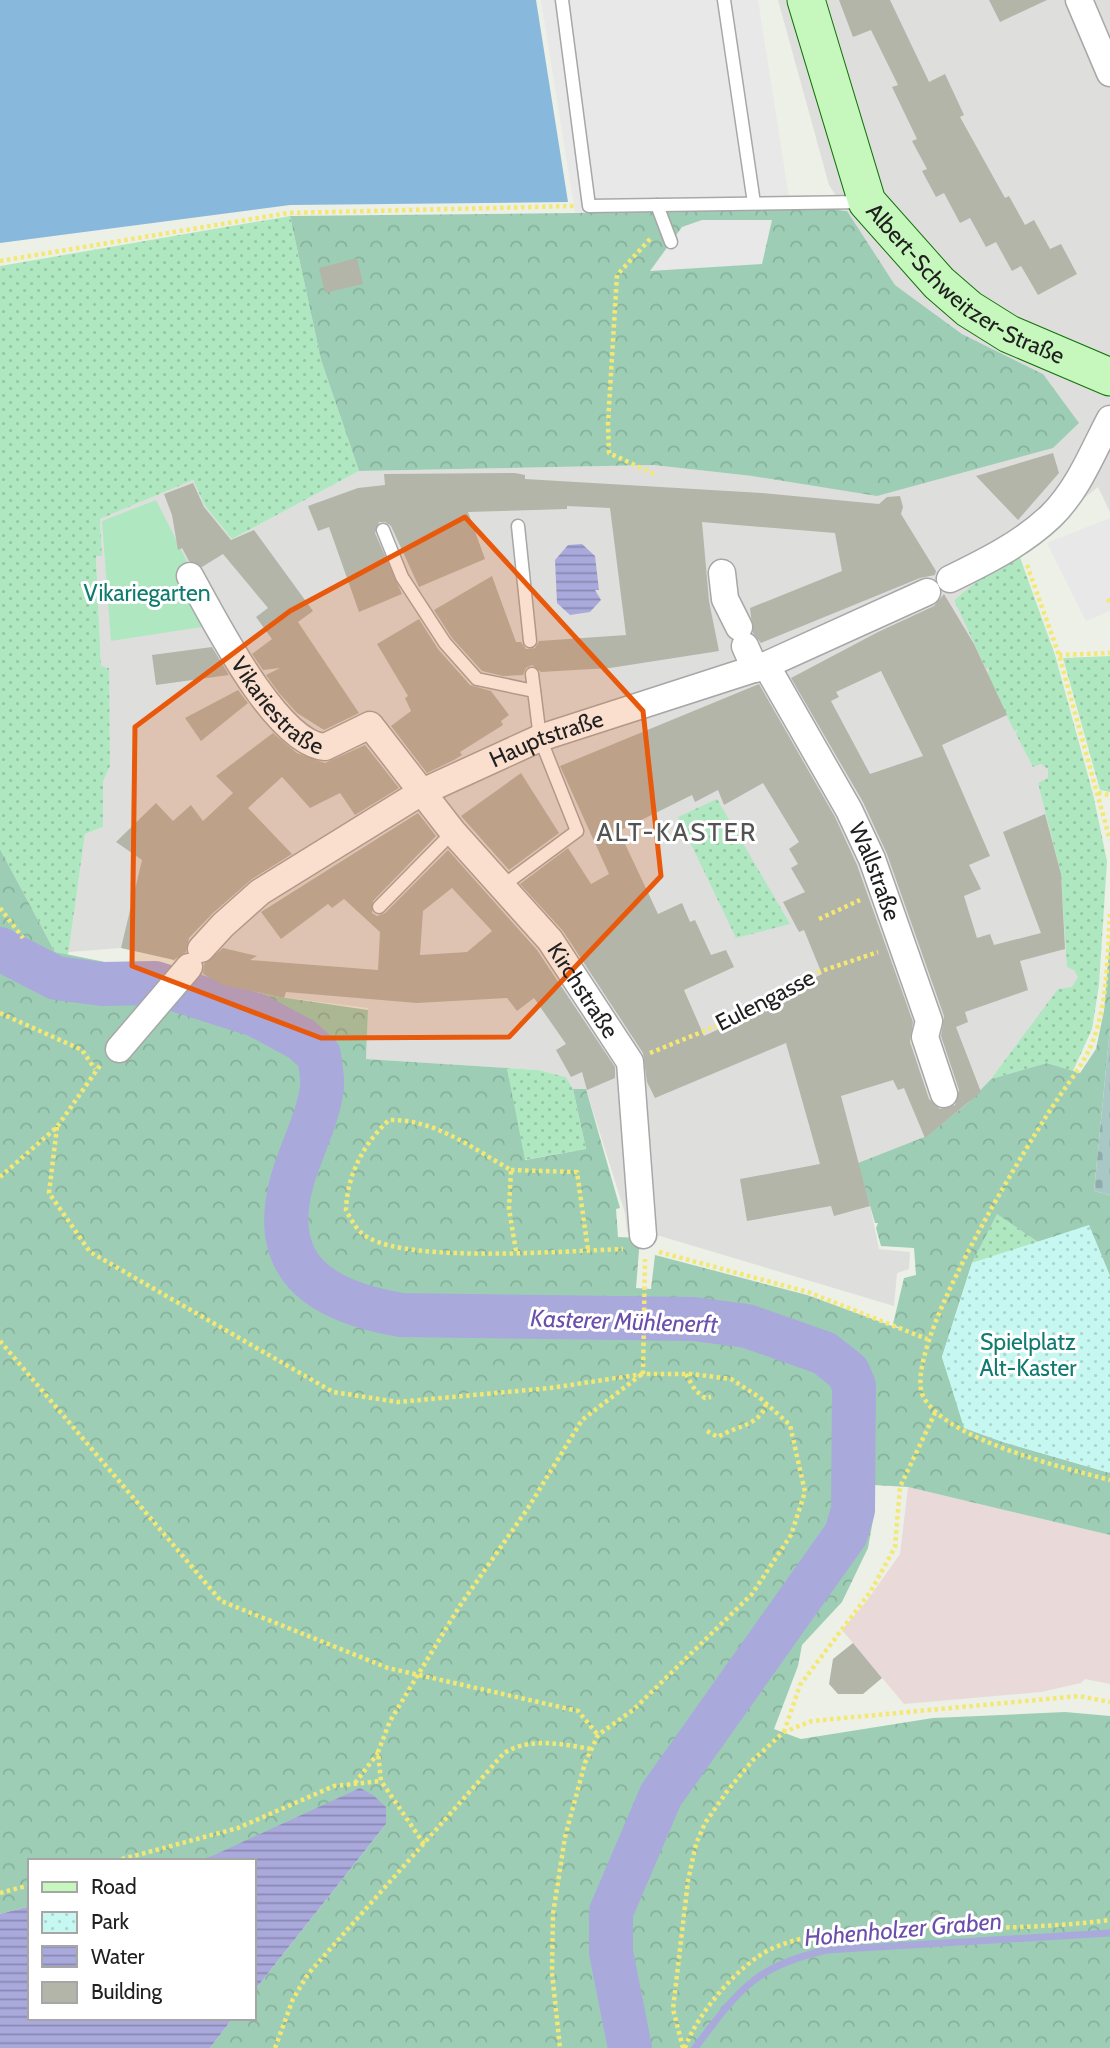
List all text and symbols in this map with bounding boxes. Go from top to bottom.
street label: Albert-Schweitzer-Straße [860,197,1069,370]
park label: Vikariegarten [83,579,211,607]
street label: Vikariestraße [225,651,327,761]
street label: Hauptstraße [485,704,607,773]
district label: ALT-KASTER [597,816,758,848]
street label: Wallstraße [843,818,907,925]
street label: Kirchstraße [541,937,625,1044]
street label: Eulengasse [711,963,820,1037]
water label: Kasterer Mühlenerft [530,1303,719,1339]
park label: Spielplatz Alt-Kaster [979,1328,1077,1382]
legend [28,1859,256,2020]
text: Road [91,1874,137,1899]
water label: Hohenholzer Graben [803,1906,1003,1952]
text: Park [91,1909,129,1934]
text: Water [91,1944,145,1969]
text: Building [91,1979,163,2004]

